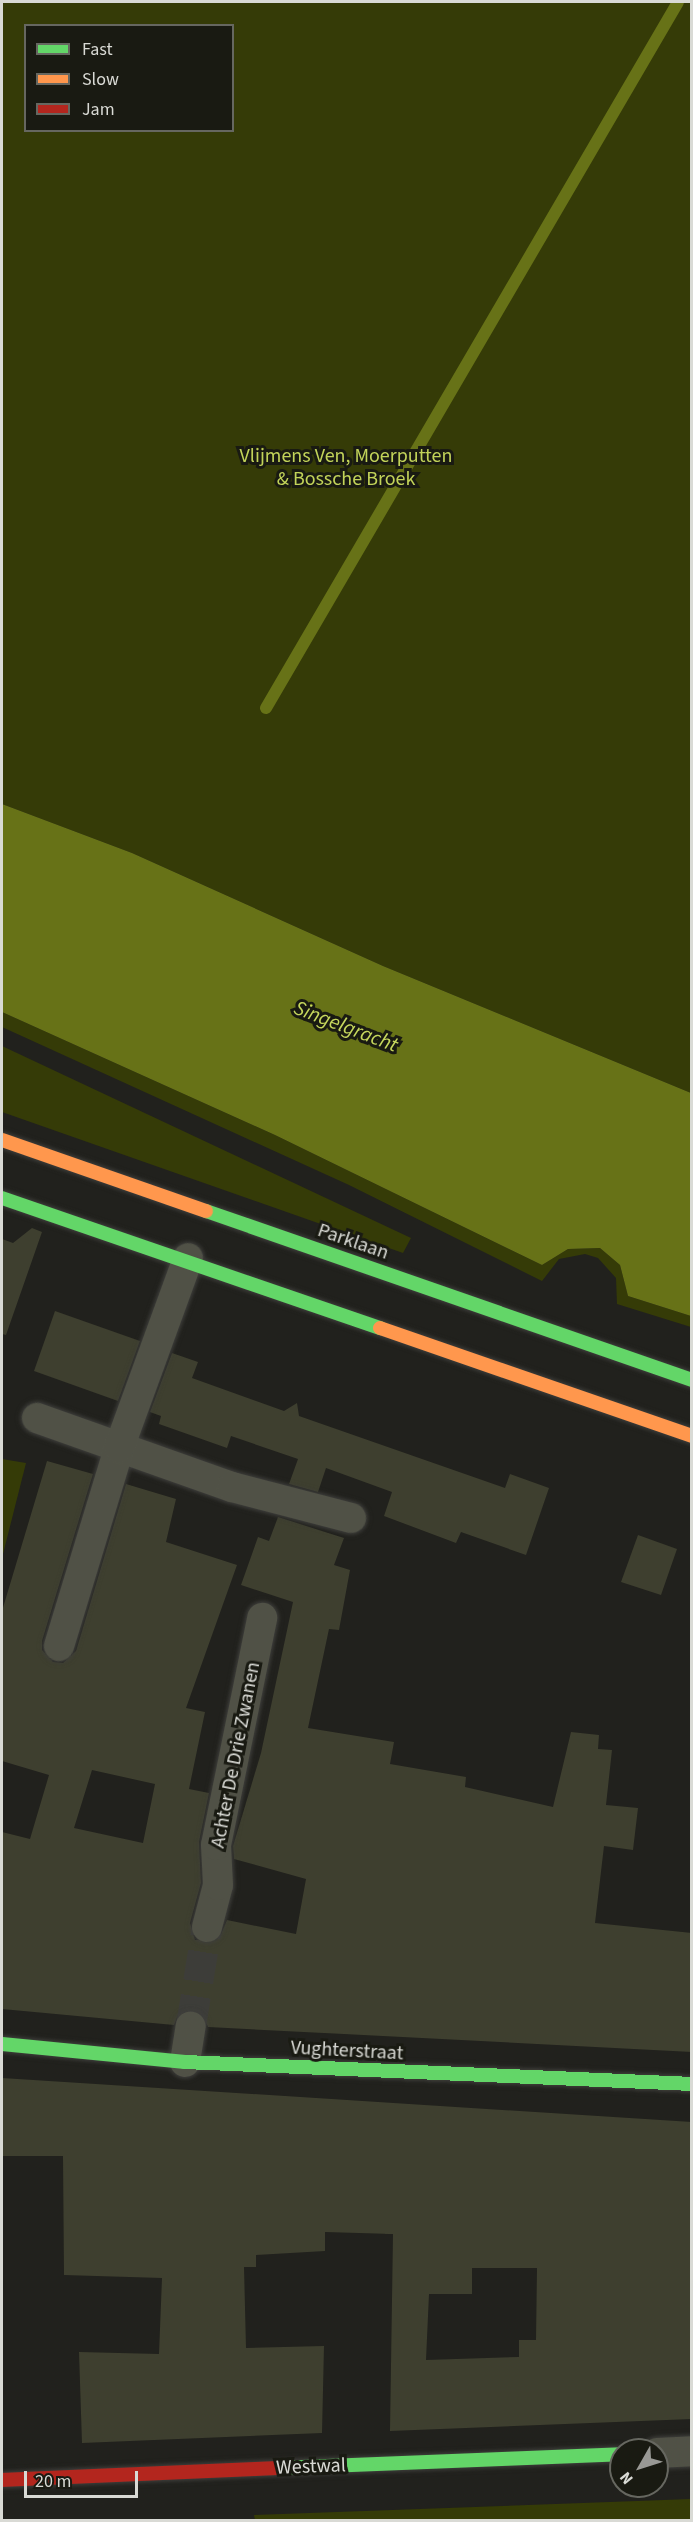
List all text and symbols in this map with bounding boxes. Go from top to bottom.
legend [24,24,234,132]
text: Fast [82,37,113,62]
text: Slow [82,67,119,92]
text: Jam [82,97,115,122]
park label: Vlijmens Ven, Moerputten & Bossche Broek [240,444,452,491]
water label: Singelgracht [290,995,402,1057]
street label: Parklaan [314,1219,392,1265]
street label: Achter De Drie Zwanen [206,1660,266,1850]
street label: Vughterstraat [290,2036,404,2066]
north arrow [609,2438,669,2498]
street label: Westwal [276,2454,346,2480]
scale bar [27,2459,141,2497]
text: N [615,2467,638,2489]
text: 20 m [35,2469,71,2494]

